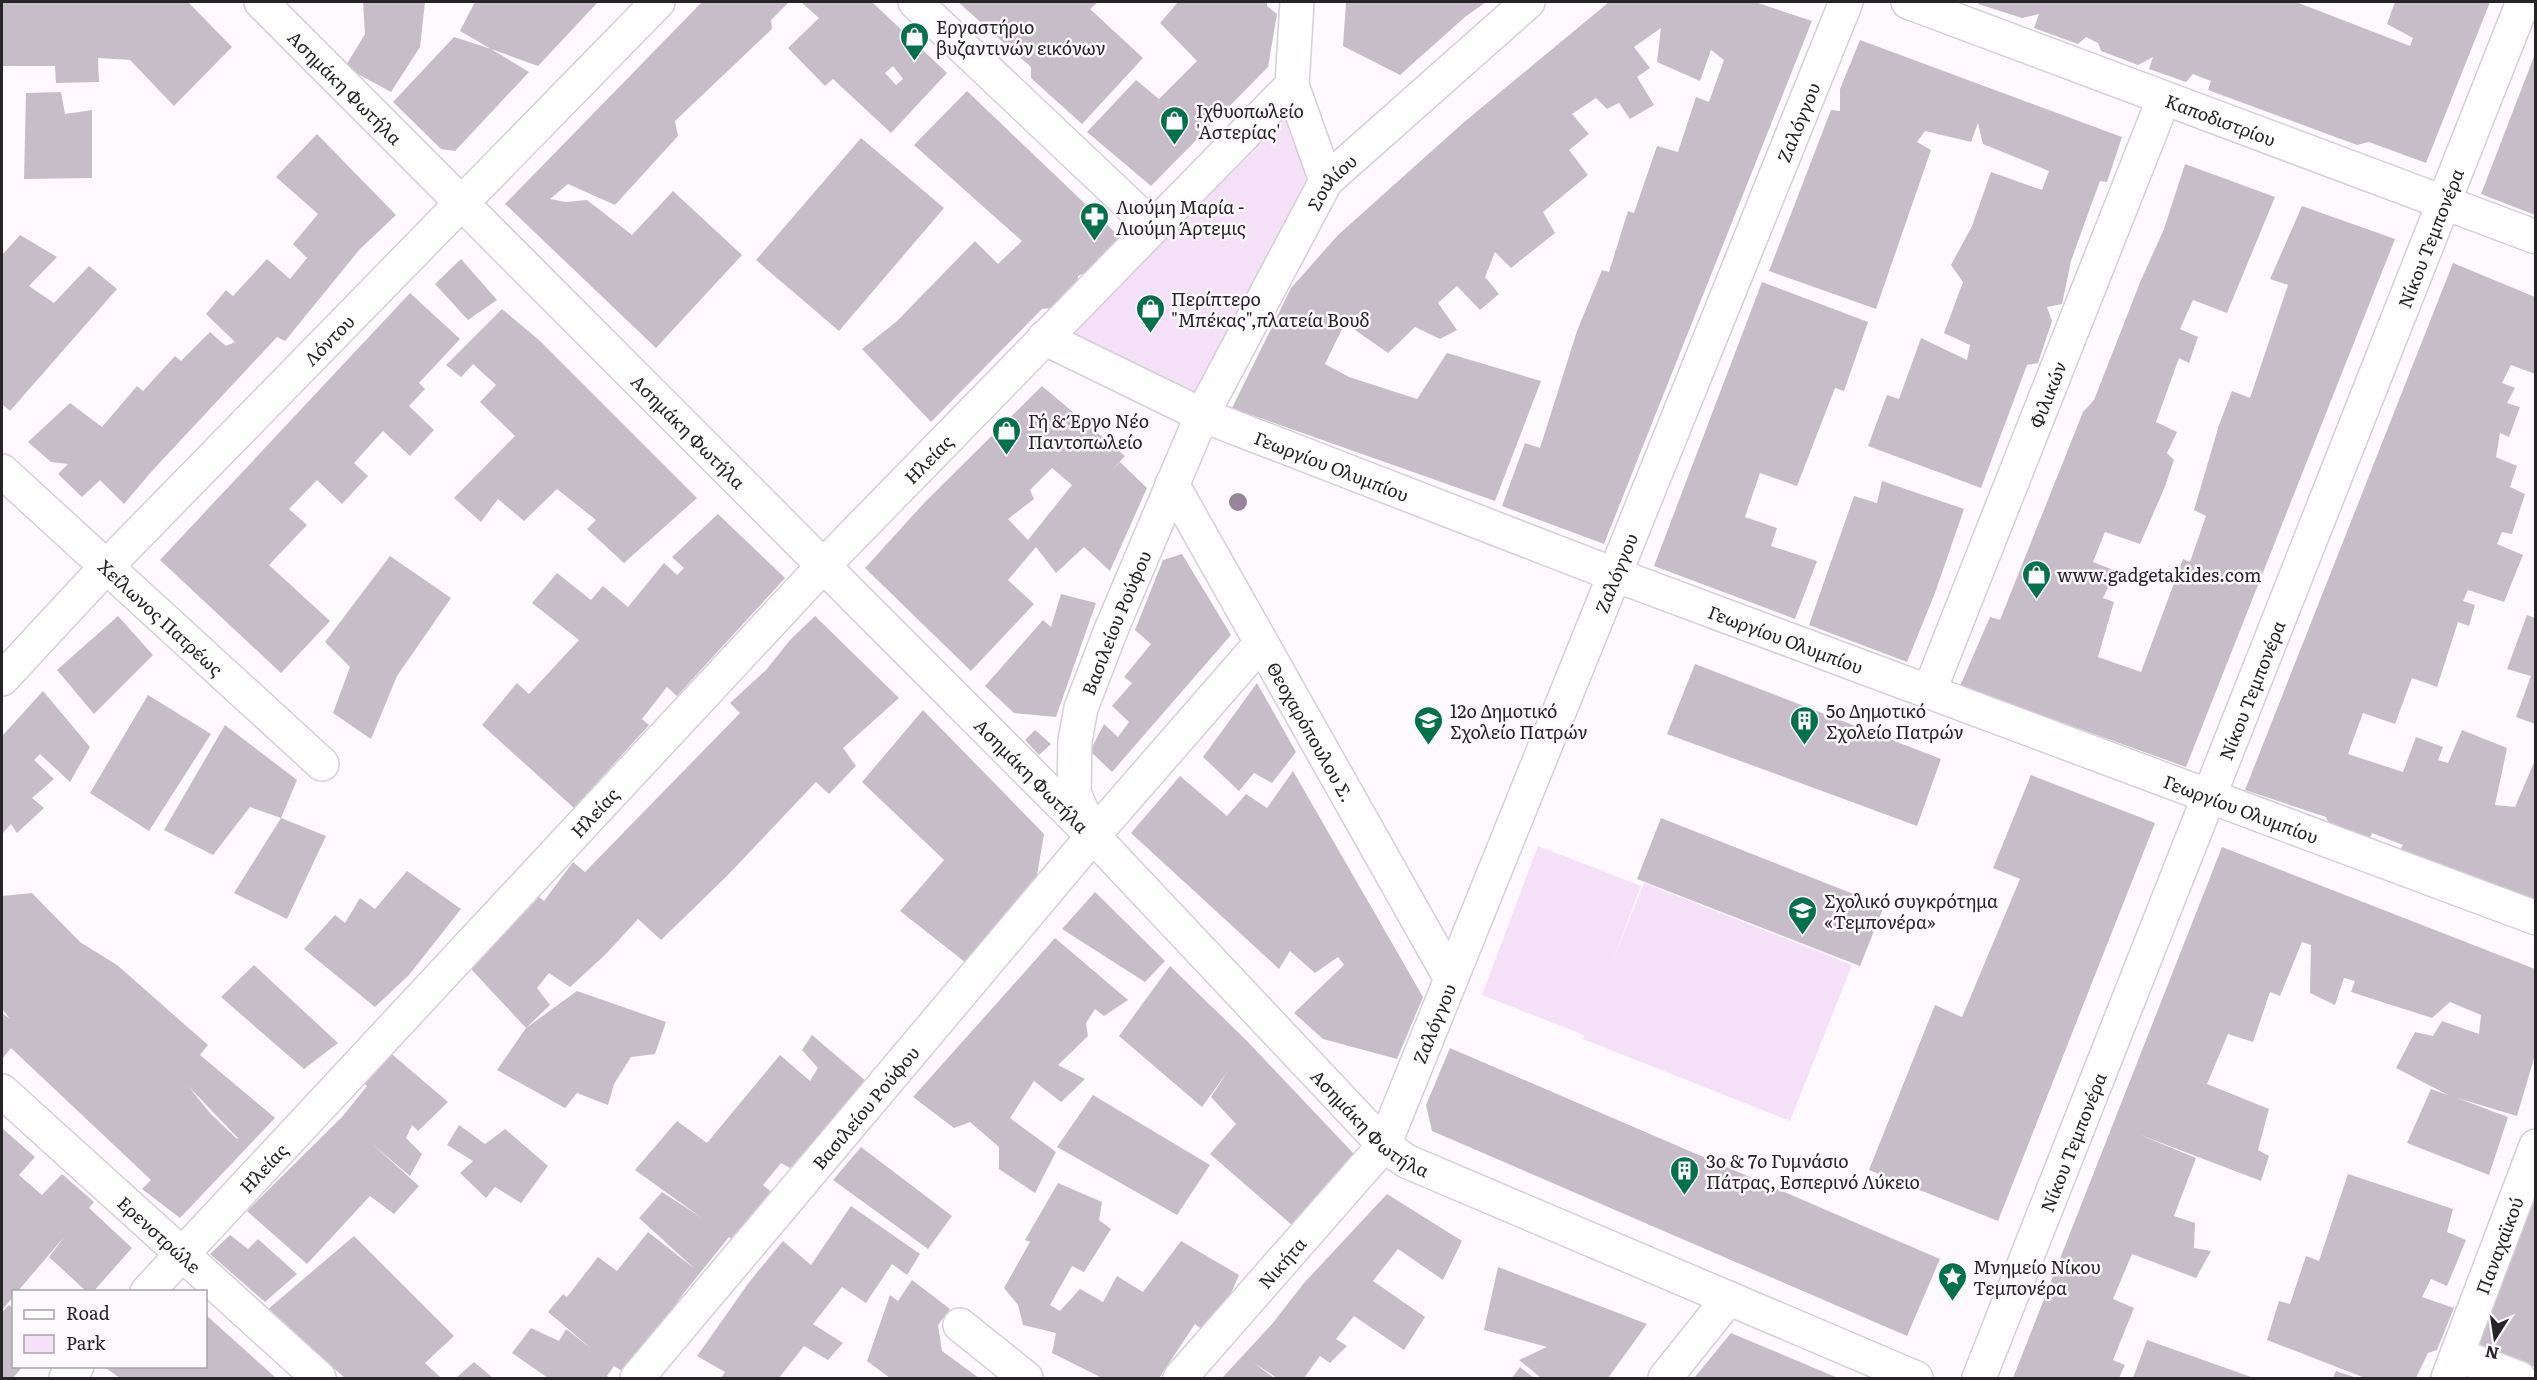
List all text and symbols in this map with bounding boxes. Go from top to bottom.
place label: Εργαστήριο βυζαντινών εικόνων [936,13,1106,61]
shop icon: Εργαστήριο βυζαντινών εικόνων [899,20,931,62]
street label: Ασημάκη Φωτήλα [282,24,409,150]
street label: Ζαλόγγου [1769,78,1826,166]
street label: Καποδιστρίου [2162,86,2280,152]
place label: Ιχθυοπωλείο 'Αστερίας' [1196,97,1304,145]
shop icon: Ιχθυοπωλείο 'Αστερίας' [1159,104,1191,146]
street label: Σουλίου [1299,147,1362,215]
street label: Νίκου Τεμπονέρα [2390,164,2470,312]
place label: Λιούμη Μαρία - Λιούμη Άρτεμις [1116,193,1246,241]
pharmacy icon: Λιούμη Μαρία - Λιούμη Άρτεμις [1079,200,1111,242]
place label: Περίπτερο "Μπέκας",πλατεία Βουδ [1171,285,1370,333]
shop icon: Περίπτερο "Μπέκας",πλατεία Βουδ [1134,292,1166,334]
street label: Λόντου [297,308,360,371]
street label: Φιλικών [2021,357,2072,432]
street label: Ασημάκη Φωτήλα [626,368,752,494]
place label: Γή & Έργο Νέο Παντοπωλείο [1028,407,1149,455]
shop icon: Γή & Έργο Νέο Παντοπωλείο [991,414,1023,456]
street label: Γεωργίου Ολυμπίου [1251,423,1413,507]
street label: Ηλείας [897,428,958,489]
street label: Ζαλόγγου [1587,529,1644,617]
street label: Βασιλείου Ρούφου [1074,546,1157,699]
street label: Χείλωνος Πατρέως [93,552,230,681]
shop icon: www.gadgetakides.com [2020,558,2052,600]
place label: www.gadgetakides.com [2057,561,2262,588]
street label: Γεωργίου Ολυμπίου [1705,597,1867,680]
street label: Νίκου Τεμπονέρα [2211,616,2291,764]
street label: Θεοχαρόπουλου Σ. [1261,656,1362,807]
place label: 12ο Δημοτικό Σχολείο Πατρών [1450,697,1588,745]
place label: 5ο Δημοτικό Σχολείο Πατρών [1826,697,1964,745]
school or university icon: 12ο Δημοτικό Σχολείο Πατρών [1413,704,1445,746]
building icon: 5ο Δημοτικό Σχολείο Πατρών [1789,704,1821,746]
street label: Ασημάκη Φωτήλα [969,712,1096,839]
street label: Γεωργίου Ολυμπίου [2160,767,2323,849]
street label: Ηλείας [564,781,624,843]
place label: Σχολικό συγκρότημα «Τεμπονέρα» [1824,887,1998,935]
school or university icon: Σχολικό συγκρότημα «Τεμπονέρα» [1787,894,1819,936]
street label: Ζαλόγγου [1405,979,1461,1067]
street label: Βασιλείου Ρούφου [805,1039,925,1175]
street label: Ασημάκη Φωτήλα [1305,1062,1434,1183]
street label: Νίκου Τεμπονέρα [2033,1068,2112,1216]
street label: Ηλείας [233,1137,293,1199]
place label: 3ο & 7ο Γυμνάσιο Πάτρας, Εσπερινό Λύκειο [1706,1147,1920,1195]
building icon: 3ο & 7ο Γυμνάσιο Πάτρας, Εσπερινό Λύκειο [1669,1154,1701,1196]
street label: Ερενστρώλε [112,1189,208,1279]
street label: Παναχαϊκού [2468,1193,2529,1298]
street label: Νικήτα [1251,1230,1312,1294]
place label: Μνημείο Νίκου Τεμπονέρα [1973,1253,2101,1301]
place icon: Μνημείο Νίκου Τεμπονέρα [1936,1260,1968,1302]
legend [12,1290,207,1368]
text: Road [66,1299,110,1326]
north arrow [2465,1308,2525,1368]
text: Park [66,1329,107,1356]
text: N [2483,1341,2501,1367]

